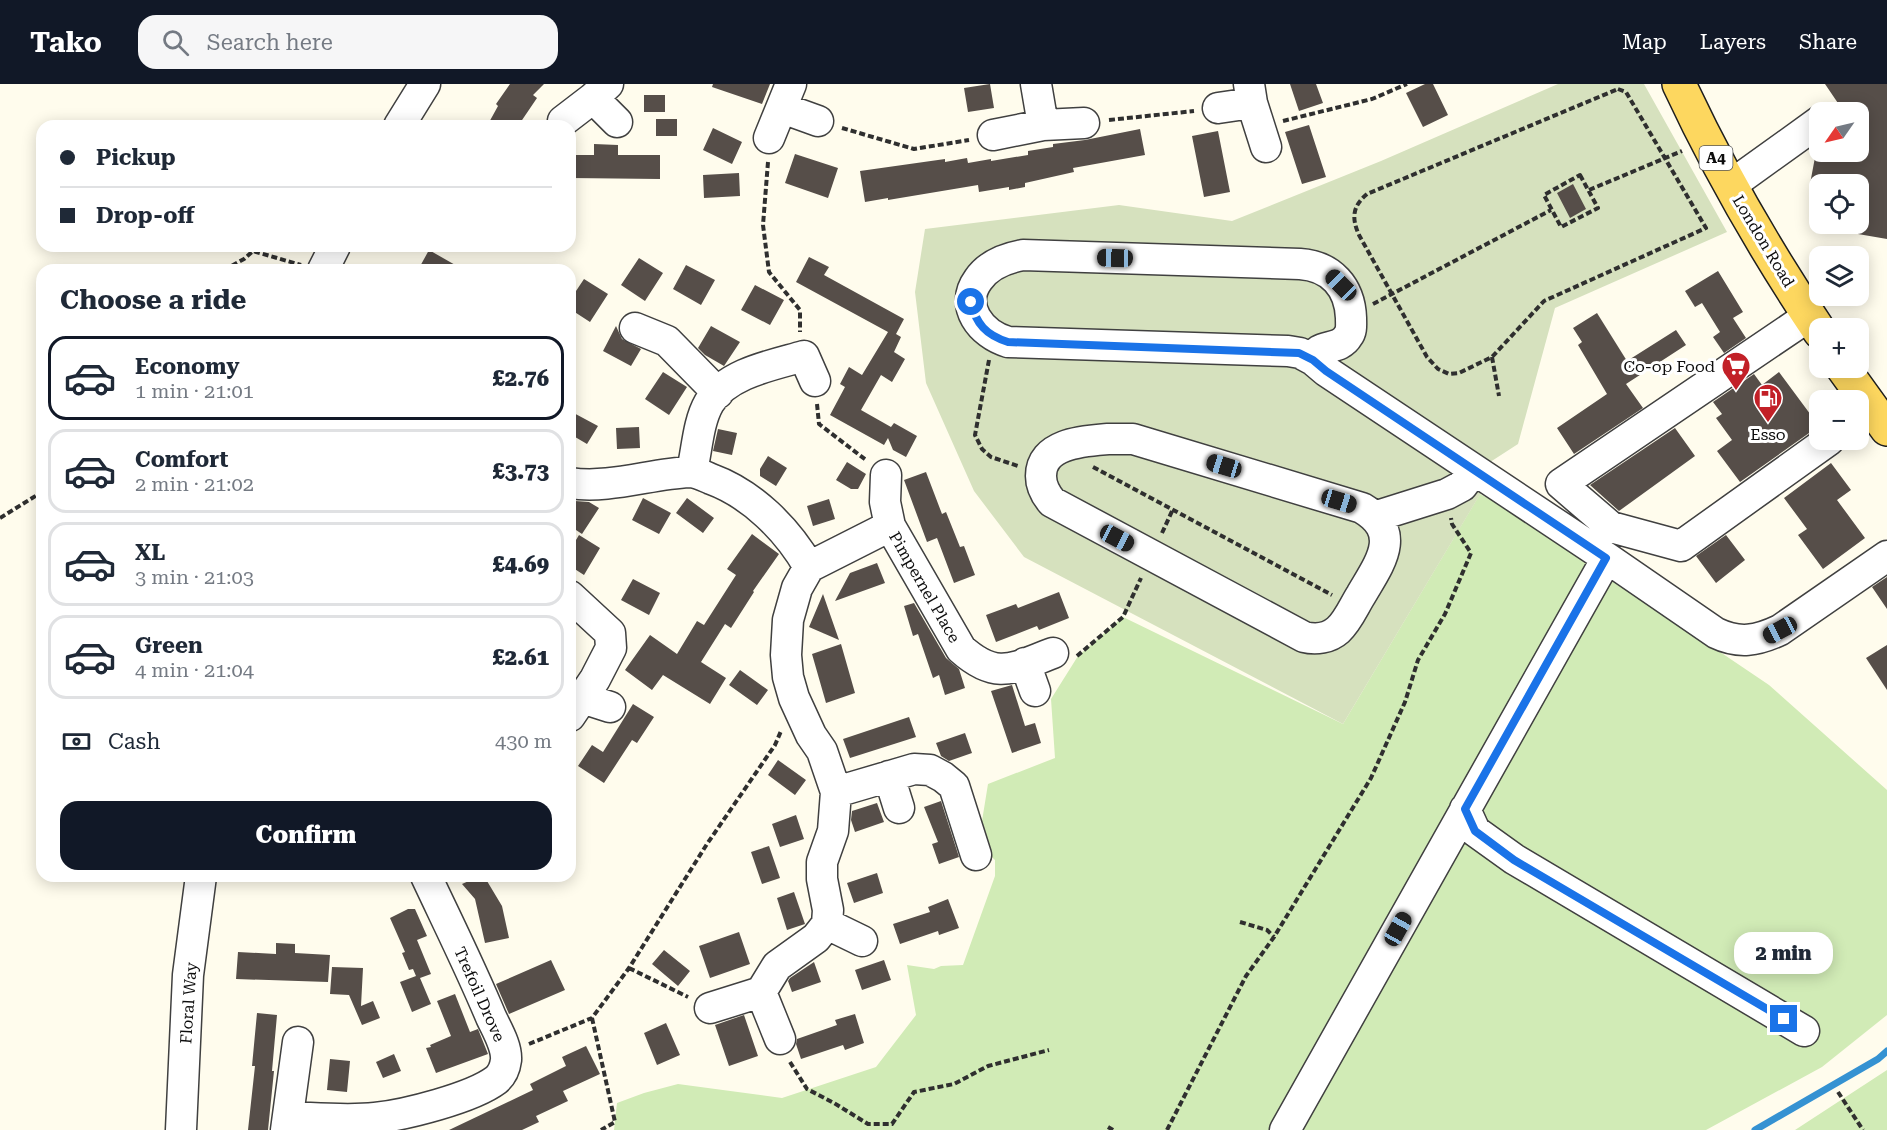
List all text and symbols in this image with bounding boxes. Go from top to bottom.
search box [138,15,558,69]
text: Tako [30,26,102,59]
icon: search [159,26,192,59]
text: Search here [207,30,333,55]
text: Map [1622,30,1667,54]
text: Layers [1700,30,1766,54]
text: Share [1799,30,1857,54]
north arrow [1809,102,1869,162]
map controls [1809,102,1869,450]
text: Pickup [96,145,176,170]
road number: A4 [1700,146,1732,170]
button: locate [1809,174,1869,234]
street label: London Road [1729,192,1798,291]
text: Drop-off [96,203,194,228]
button: layers [1809,246,1869,306]
car [1097,249,1133,267]
car [1322,266,1360,304]
text: Choose a ride [60,284,246,316]
route start [957,288,984,315]
button: + [1809,318,1869,378]
supermarket icon: Co-op Food [1720,350,1752,392]
icon: car [63,351,117,405]
text: Economy [135,354,239,379]
place label: Co-op Food [1623,357,1715,376]
text: £2.76 [492,366,549,391]
text: 1 min · 21:01 [135,379,254,403]
fuel station icon: Esso [1752,382,1784,424]
button: − [1809,390,1869,450]
place label: Esso [1750,425,1786,444]
icon: car [63,444,117,498]
text: Comfort [135,447,228,472]
car [1204,452,1244,480]
text: £3.73 [492,459,549,484]
text: 2 min · 21:02 [135,472,254,496]
car [1319,487,1359,515]
car [1097,522,1137,554]
street label: Pimpernel Place [885,528,964,646]
icon: car [63,537,117,591]
text: XL [135,540,165,565]
text: £4.69 [492,552,549,577]
text: 3 min · 21:03 [135,565,254,589]
car [1760,614,1800,646]
icon: car [63,630,117,684]
text: Green [135,633,203,658]
text: £2.61 [492,645,549,670]
text: 4 min · 21:04 [135,658,254,682]
icon: cash [60,725,93,758]
text: Cash [108,729,160,754]
text: 430 m [495,729,552,753]
button: Confirm [60,801,552,870]
car [1381,909,1415,949]
callout: 2 min [1734,932,1834,974]
text: 2 min [1755,941,1812,965]
street label: Trefoil Drove [450,944,509,1045]
street label: Floral Way [176,961,201,1044]
route end [1770,1005,1797,1032]

